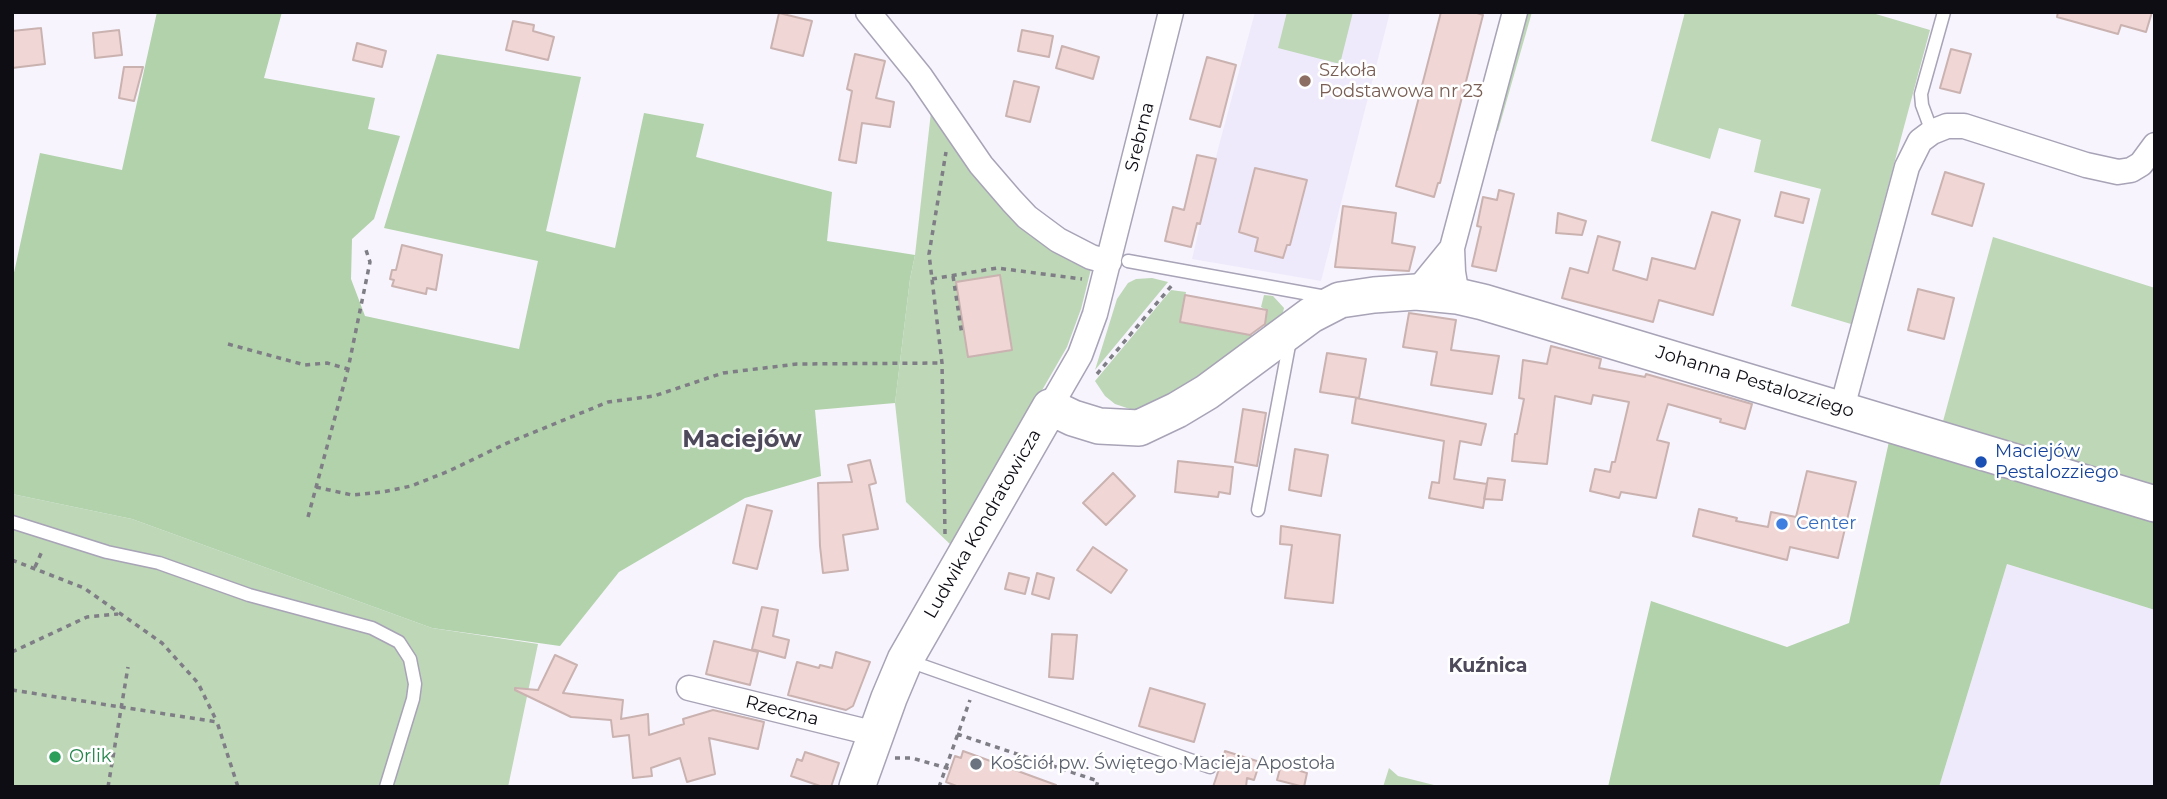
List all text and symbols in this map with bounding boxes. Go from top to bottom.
place label: Szkoła Podstawowa nr 23 [1319,60,1483,102]
marker: Szkoła Podstawowa nr 23 [1297,73,1313,89]
street label: Srebrna [1121,100,1159,174]
street label: Johanna Pestalozziego [1653,342,1857,422]
district label: Maciejów [682,426,802,454]
street label: Ludwika Kondratowicza [920,426,1046,622]
place label: Maciejów Pestalozziego [1995,441,2119,484]
marker: Maciejów Pestalozziego [1973,454,1989,470]
place label: Center [1796,513,1856,535]
marker: Center [1774,516,1790,532]
district label: Kuźnica [1449,655,1527,677]
street label: Rzeczna [743,691,821,731]
place label: Orlik [69,746,112,768]
marker: Orlik [47,749,63,765]
place label: Kościół pw. Świętego Macieja Apostoła [990,753,1335,775]
marker: Kościół pw. Świętego Macieja Apostoła [968,756,984,772]

